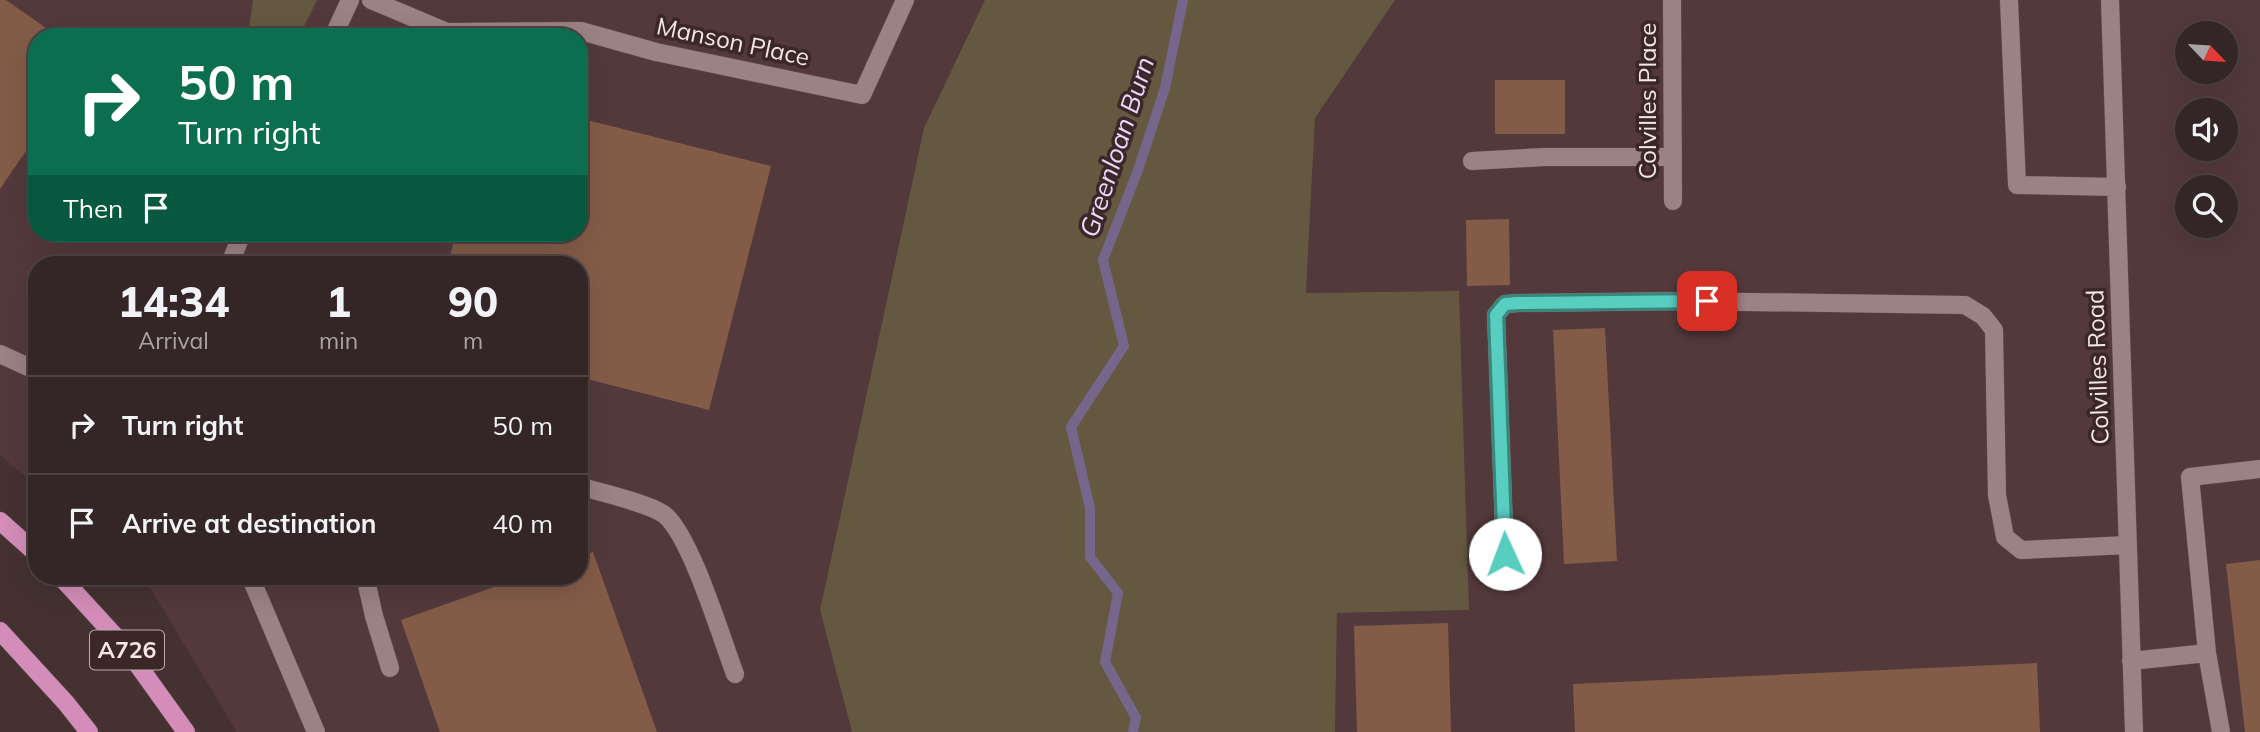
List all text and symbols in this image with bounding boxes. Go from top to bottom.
street label: Manson Place [654,10,812,72]
north arrow [2175,21,2238,84]
map controls [2175,21,2238,238]
street label: Colvilles Place [1632,23,1662,179]
text: 50 m [178,51,294,112]
water label: Greenloan Burn [1072,52,1161,241]
icon: right [63,56,154,147]
button: sound [2175,98,2238,161]
text: Turn right [178,112,321,152]
button: search [2175,175,2238,238]
icon: arrive [137,189,175,227]
text: Then [63,192,123,225]
pin [1677,271,1737,331]
text: 14:34 [118,275,229,328]
text: 1 [326,275,351,328]
text: 90 [448,275,498,328]
icon: arrive [1688,282,1726,320]
street label: Colvilles Road [2079,289,2115,445]
text: Arrival [138,326,209,355]
text: min [319,326,358,355]
text: m [463,326,483,355]
icon: right [63,406,101,444]
text: Turn right [122,409,243,442]
text: 50 m [492,409,553,442]
icon: arrive [63,504,101,542]
text: Arrive at destination [122,507,377,540]
text: 40 m [492,507,553,540]
position arrow [1468,517,1542,591]
road number: A726 [90,630,164,670]

